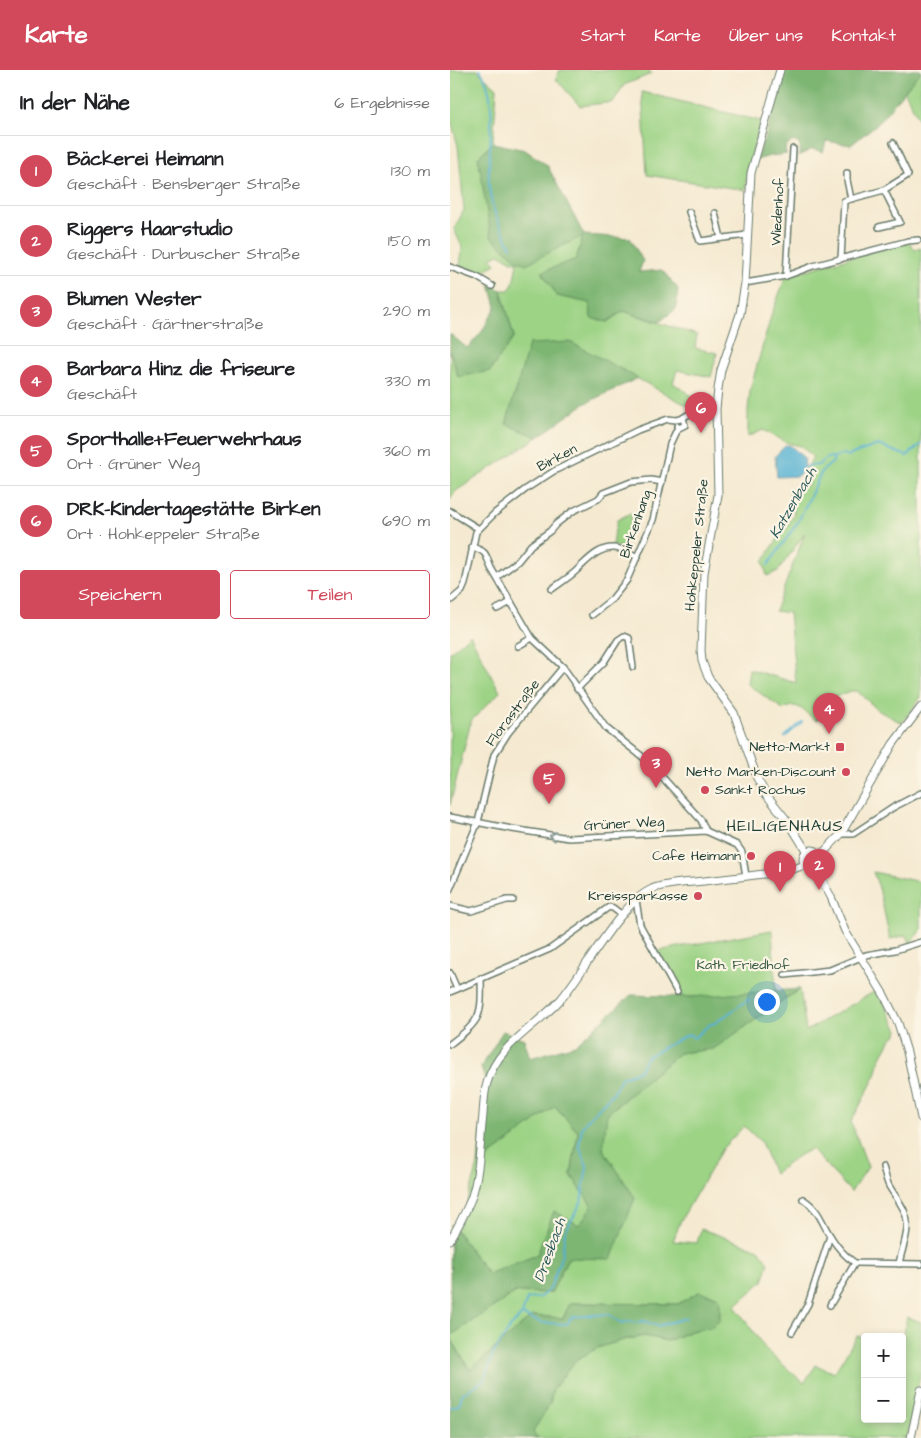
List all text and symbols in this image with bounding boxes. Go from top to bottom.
text: Karte [25,18,88,52]
text: Start [581,23,626,48]
text: Karte [654,23,701,48]
text: Über uns [729,23,803,48]
text: Kontakt [831,23,896,48]
text: In der Nähe [20,88,130,117]
text: 6 Ergebnisse [334,92,430,114]
text: Bäckerei Heimann [67,146,224,173]
text: 1 [35,160,37,182]
text: 130 m [391,160,430,182]
text: Geschäft · Bensberger Straße [67,173,300,195]
street label: Wiedenhof [766,177,790,246]
text: Riggers Haarstudio [67,216,232,243]
text: 2 [31,230,41,252]
text: 150 m [388,230,430,252]
text: Geschäft · Durbuscher Straße [67,243,300,265]
text: Blumen Wester [67,286,201,313]
text: 3 [32,300,40,322]
text: 290 m [383,300,430,322]
text: Geschäft · Gärtnerstraße [67,313,263,335]
text: Barbara Hinz die friseure [67,356,295,383]
text: 4 [31,370,41,392]
text: 330 m [385,370,430,392]
text: Geschäft [67,383,137,405]
pin: 6 [685,392,717,433]
text: Sporthalle+Feuerwehrhaus [67,426,302,453]
street label: Birken [533,439,581,477]
text: 5 [30,440,42,462]
text: 360 m [383,440,430,462]
text: Ort · Grüner Weg [67,453,200,475]
water label: Katzenbach [764,463,822,542]
street label: Hohkeppeler Straße [680,478,714,612]
street label: Birkenhang [615,487,657,561]
text: DRK-Kindertagestätte Birken [67,496,321,523]
text: 6 [31,510,41,532]
text: 690 m [382,510,430,532]
text: Ort · Hohkeppeler Straße [67,523,260,545]
button: Speichern [20,570,220,619]
button: Teilen [230,570,430,619]
street label: Florastraße [481,675,545,751]
pin: 4 [813,693,845,734]
place label: Netto-Markt [749,737,830,757]
marker: Netto-Markt [834,741,846,753]
pin: 3 [640,747,672,788]
place label: Netto Marken-Discount [686,762,836,782]
pin: 5 [533,763,565,804]
marker: Netto Marken-Discount [840,766,852,778]
place label: Sankt Rochus [715,780,806,800]
marker: Sankt Rochus [699,784,711,796]
street label: Grüner Weg [583,812,665,836]
district label: HEILIGENHAUS [727,815,843,837]
one-way arrow [548,831,557,841]
place label: Cafe Heimann [652,846,741,866]
pin: 2 [803,849,835,890]
marker: Cafe Heimann [745,850,757,862]
pin: 1 [764,851,796,892]
place label: Kreissparkasse [588,886,688,906]
marker: Kreissparkasse [692,890,704,902]
park label: Kath. Friedhof [696,955,790,975]
your location [754,989,780,1015]
water label: Dresbach [529,1215,571,1285]
map controls [861,1333,906,1423]
button: + [861,1333,906,1378]
button: − [861,1378,906,1423]

